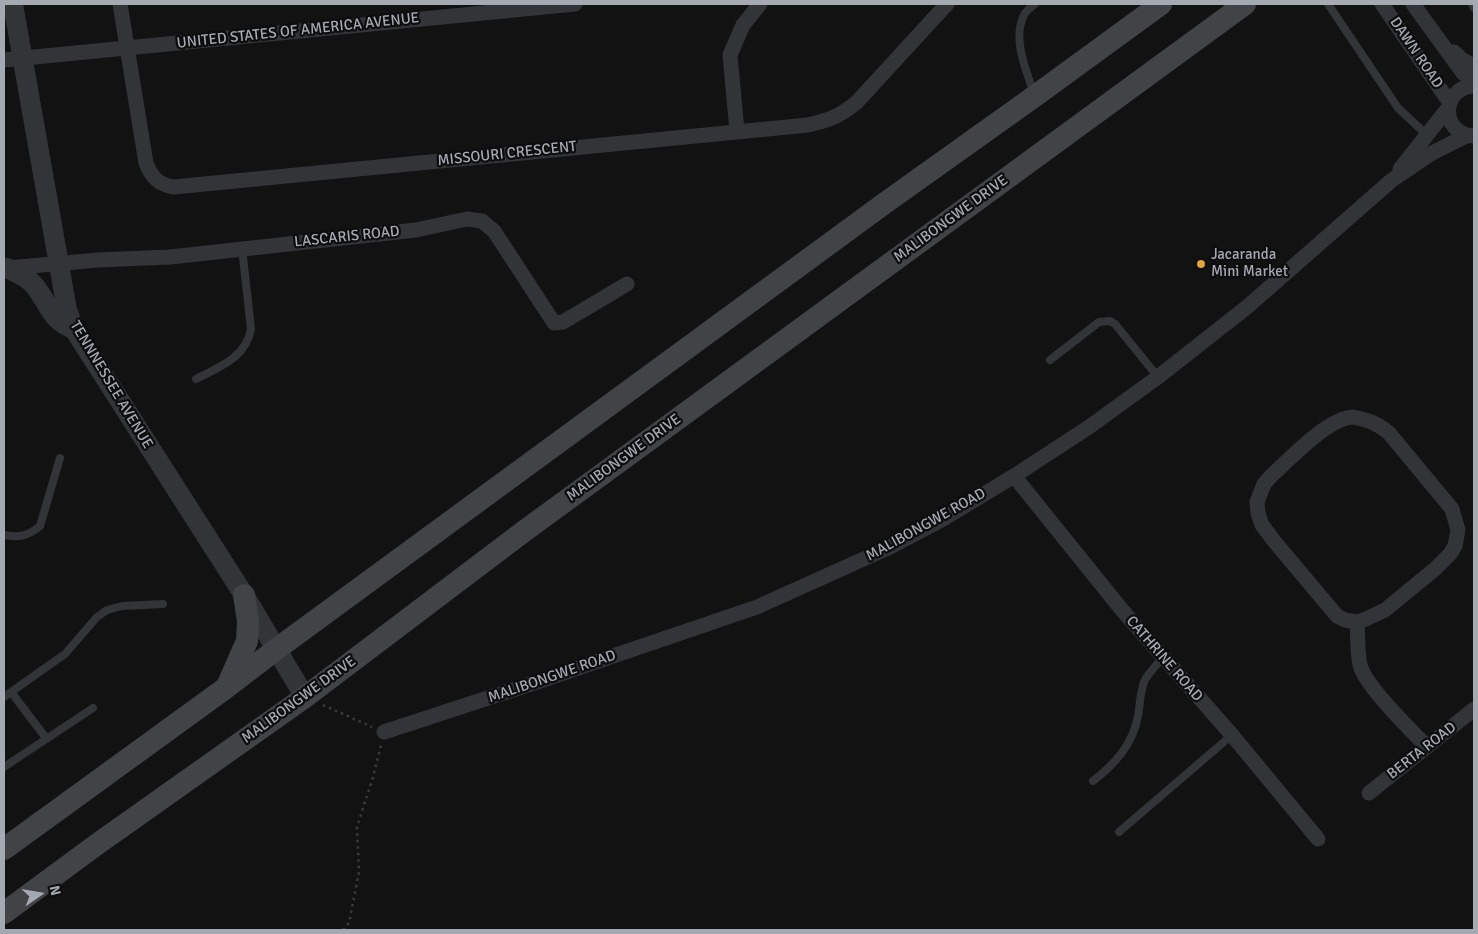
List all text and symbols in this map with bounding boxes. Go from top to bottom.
street label: UNITED STATES OF AMERICA AVENUE [176,9,420,53]
street label: DAWN ROAD [1386,14,1446,92]
street label: MISSOURI CRESCENT [437,138,577,170]
street label: MALIBONGWE DRIVE [890,172,1012,266]
street label: LASCARIS ROAD [293,223,401,251]
place label: Jacaranda Mini Market [1211,246,1288,281]
marker: Jacaranda Mini Market [1195,258,1207,270]
street label: TENNNESSEE AVENUE [66,318,156,452]
street label: MALIBONGWE DRIVE [563,411,685,505]
street label: MALIBONGWE ROAD [863,485,989,565]
street label: CATHRINE ROAD [1122,613,1206,705]
street label: MALIBONGWE ROAD [486,647,618,707]
street label: MALIBONGWE DRIVE [238,653,360,747]
street label: BERTA ROAD [1384,718,1460,784]
north arrow [15,869,65,919]
text: N [46,884,64,897]

